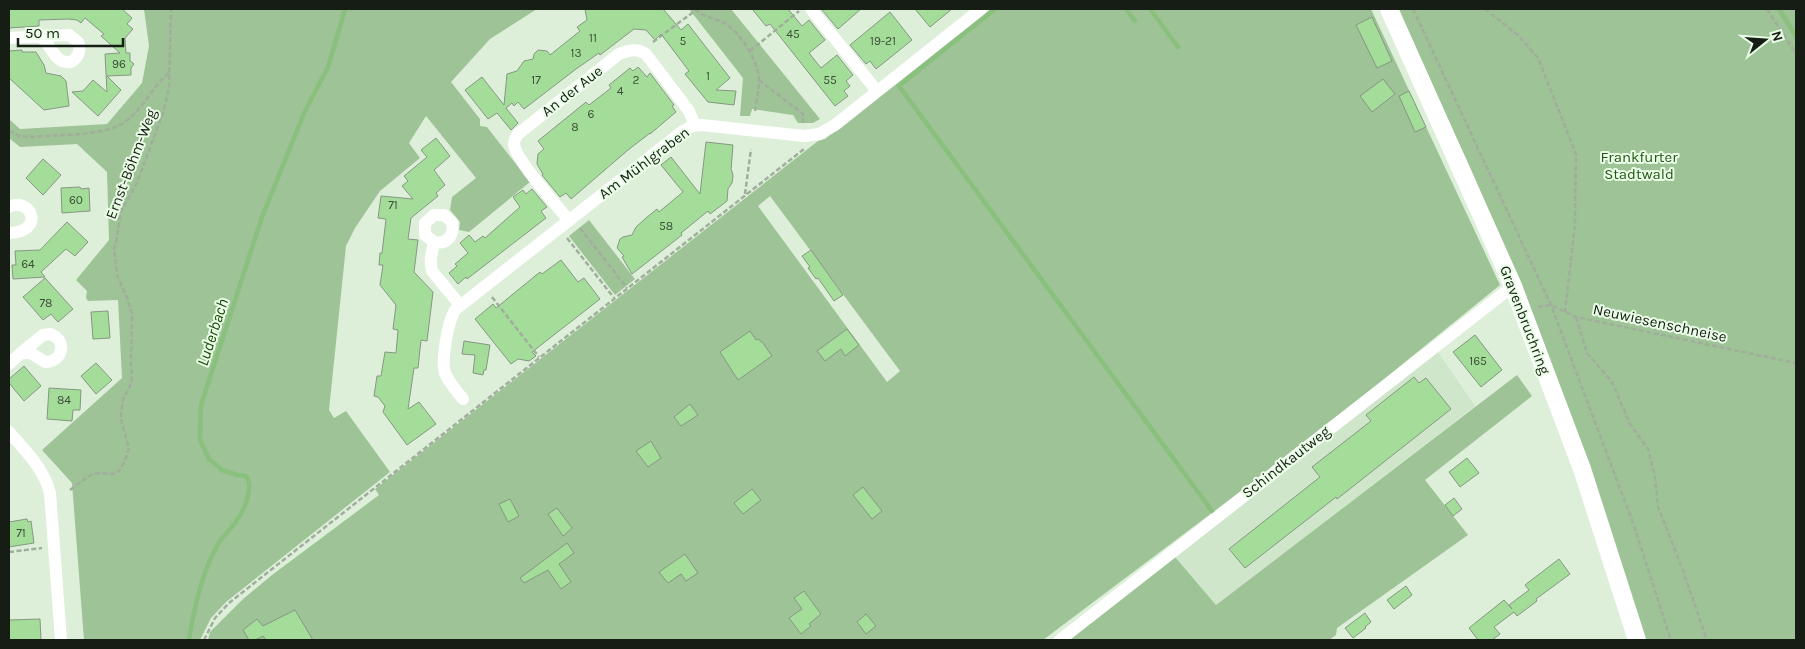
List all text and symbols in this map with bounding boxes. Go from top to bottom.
scale bar [18,15,122,47]
north arrow [1740,15,1790,65]
text: 50 m [25,24,60,42]
house number: 45 [786,27,800,41]
text: N [1767,29,1787,44]
house number: 11 [589,31,597,45]
house number: 5 [680,34,687,48]
house number: 19-21 [870,34,896,48]
house number: 13 [570,46,582,60]
house number: 96 [112,57,126,71]
street label: An der Aue [538,62,606,120]
house number: 1 [706,69,710,83]
house number: 17 [531,73,541,87]
house number: 2 [633,73,640,87]
house number: 55 [823,73,837,87]
house number: 4 [617,84,624,98]
street label: Ernst-Böhm-Weg [102,106,160,222]
house number: 6 [588,107,595,121]
house number: 8 [571,120,579,134]
street label: Am Mühlgraben [595,123,693,203]
park label: Frankfurter Stadtwald [1600,148,1678,183]
house number: 60 [69,193,83,207]
house number: 71 [388,198,398,212]
house number: 58 [659,219,673,233]
house number: 64 [21,257,35,271]
street label: Gravenbruchring [1496,263,1554,378]
house number: 78 [39,296,53,310]
water label: Luderbach [193,296,232,368]
street label: Neuwiesenschneise [1592,300,1728,346]
house number: 165 [1469,354,1487,368]
house number: 84 [57,393,71,407]
street label: Schindkautweg [1238,422,1334,502]
house number: 71 [16,526,26,540]

